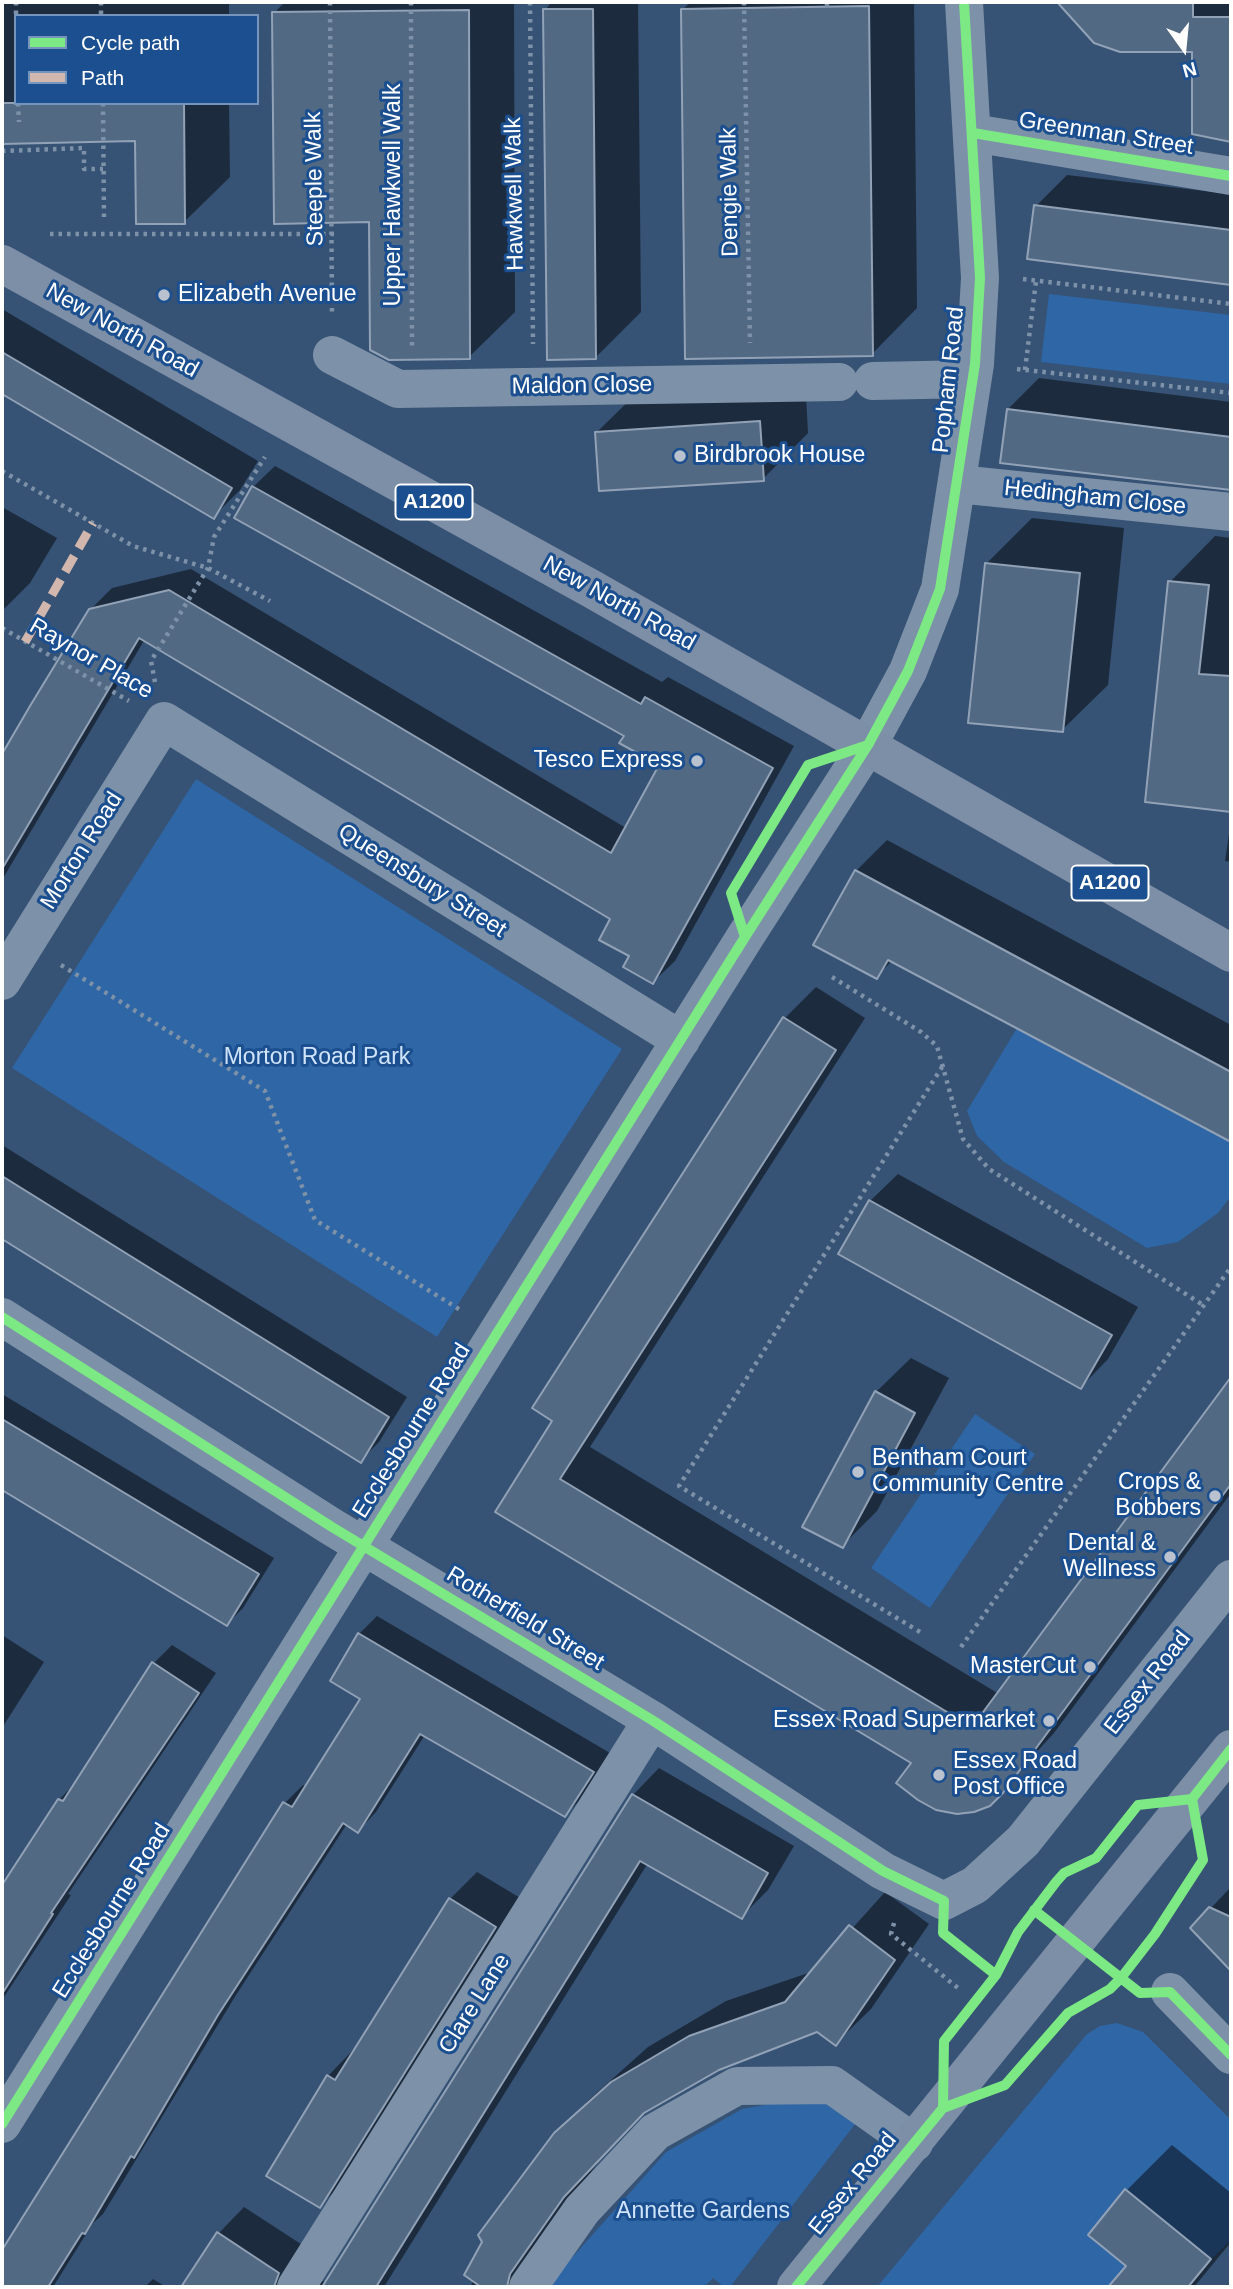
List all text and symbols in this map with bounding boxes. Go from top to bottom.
legend [14,14,259,105]
north arrow [1149,14,1219,84]
text: Cycle path [81,31,180,54]
text: N [1180,58,1199,82]
text: Path [81,66,124,89]
street label: Upper Hawkwell Walk [380,84,408,306]
street label: Greenman Street [1017,107,1195,161]
street label: Steeple Walk [300,111,330,247]
street label: Hawkwell Walk [500,117,530,271]
street label: Dengie Walk [715,127,745,257]
street label: New North Road [41,278,203,384]
place label: Elizabeth Avenue [178,281,357,309]
marker: Elizabeth Avenue [156,287,172,303]
street label: Popham Road [928,305,970,455]
street label: Maldon Close [511,371,653,401]
place label: Birdbrook House [694,442,865,470]
marker: Birdbrook House [672,448,688,464]
street label: Hedingham Close [1003,475,1187,521]
road number: A1200 [396,484,472,520]
street label: New North Road [538,551,700,657]
street label: Raynor Place [24,613,158,705]
place label: Tesco Express [533,747,683,775]
marker: Tesco Express [689,753,705,769]
street label: Morton Road [35,787,129,915]
street label: Queensbury Street [333,818,511,944]
road number: A1200 [1072,866,1148,900]
park label: Morton Road Park [224,1044,410,1072]
street label: Ecclesbourne Road [347,1339,477,1523]
place label: Bentham Court Community Centre [872,1445,1064,1499]
marker: Bentham Court Community Centre [850,1464,866,1480]
place label: Crops & Bobbers [1115,1469,1201,1523]
marker: Crops & Bobbers [1207,1488,1223,1504]
place label: Dental & Wellness [1063,1530,1156,1584]
marker: Dental & Wellness [1162,1549,1178,1565]
street label: Rotherfield Street [441,1561,609,1677]
street label: Essex Road [1099,1626,1197,1740]
place label: MasterCut [970,1653,1076,1681]
marker: MasterCut [1082,1659,1098,1675]
place label: Essex Road Supermarket [773,1707,1035,1735]
marker: Essex Road Supermarket [1041,1713,1057,1729]
place label: Essex Road Post Office [953,1748,1077,1802]
marker: Essex Road Post Office [931,1767,947,1783]
street label: Ecclesbourne Road [47,1819,177,2003]
street label: Clare Lane [433,1949,517,2059]
street label: Essex Road [803,2127,903,2241]
park label: Annette Gardens [616,2198,790,2226]

